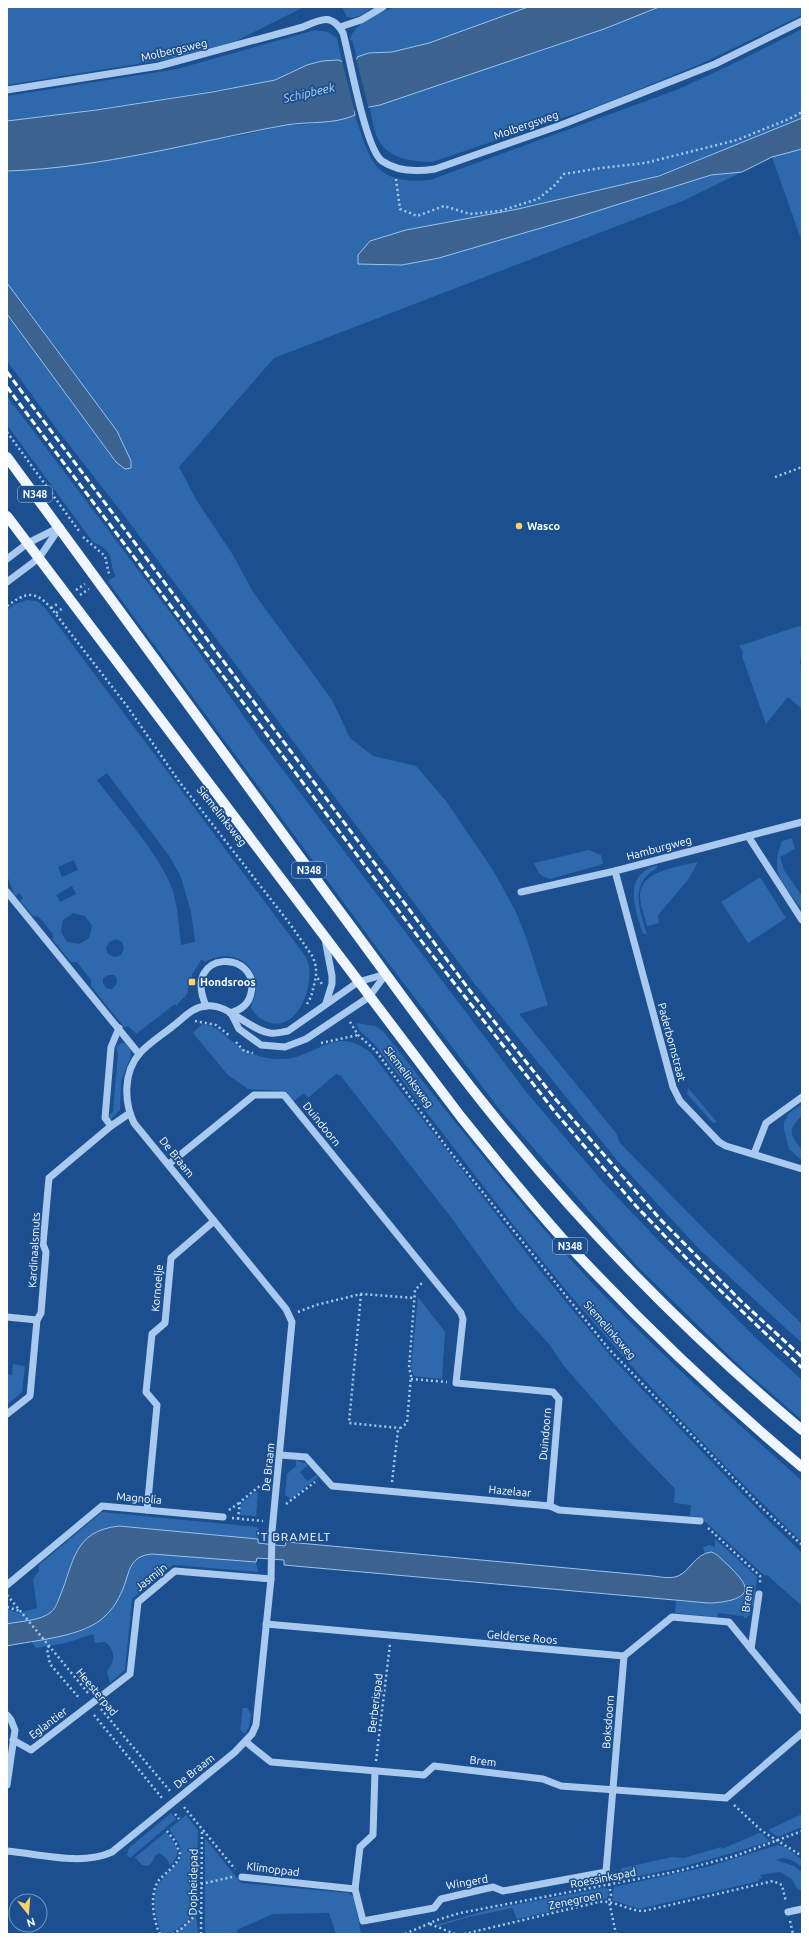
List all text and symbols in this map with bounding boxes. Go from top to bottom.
street label: Molbergsweg [140,37,208,63]
water label: Schipbeek [281,80,337,105]
street label: Molbergsweg [492,108,560,142]
road number: N348 [18,486,52,502]
place label: Wasco [527,520,560,532]
marker: Wasco [514,521,524,531]
street label: Siemelinksweg [195,783,249,849]
street label: Hamburgweg [625,834,693,862]
road number: N348 [292,862,326,878]
place label: Hondsroos [200,976,256,988]
marker: Hondsroos [187,977,197,987]
street label: Paderbornstraat [656,1001,688,1083]
street label: Siemelinksweg [382,1044,436,1110]
street label: Duindoorn [301,1100,343,1148]
street label: De Braam [157,1134,197,1180]
street label: Kardinaalsmuts [26,1212,42,1288]
road number: N348 [553,1238,587,1254]
street label: Kornoelje [149,1264,165,1312]
street label: Siemelinksweg [581,1298,639,1362]
street label: Duindoorn [537,1407,553,1461]
street label: De Braam [260,1442,276,1492]
street label: Hazelaar [488,1483,533,1499]
street label: Magnolia [116,1490,162,1506]
district label: 'T BRAMELT [257,1530,331,1543]
street label: Jasmijn [133,1561,169,1593]
street label: Brem [739,1585,755,1613]
street label: Gelderse Roos [486,1628,558,1646]
street label: Heesterpad [74,1666,120,1718]
street label: Berberispad [365,1673,385,1733]
street label: Boksdoorn [600,1695,616,1749]
street label: Eglantier [27,1704,70,1741]
street label: De Braam [171,1751,217,1791]
street label: Brem [469,1754,497,1768]
street label: Dopheidepad [186,1849,200,1915]
street label: Klimoppad [246,1860,300,1878]
street label: Roessinkspad [569,1866,637,1890]
street label: Wingerd [445,1872,489,1892]
street label: Zenegroen [547,1889,603,1911]
north arrow [8,1893,48,1933]
text: N [25,1916,37,1930]

